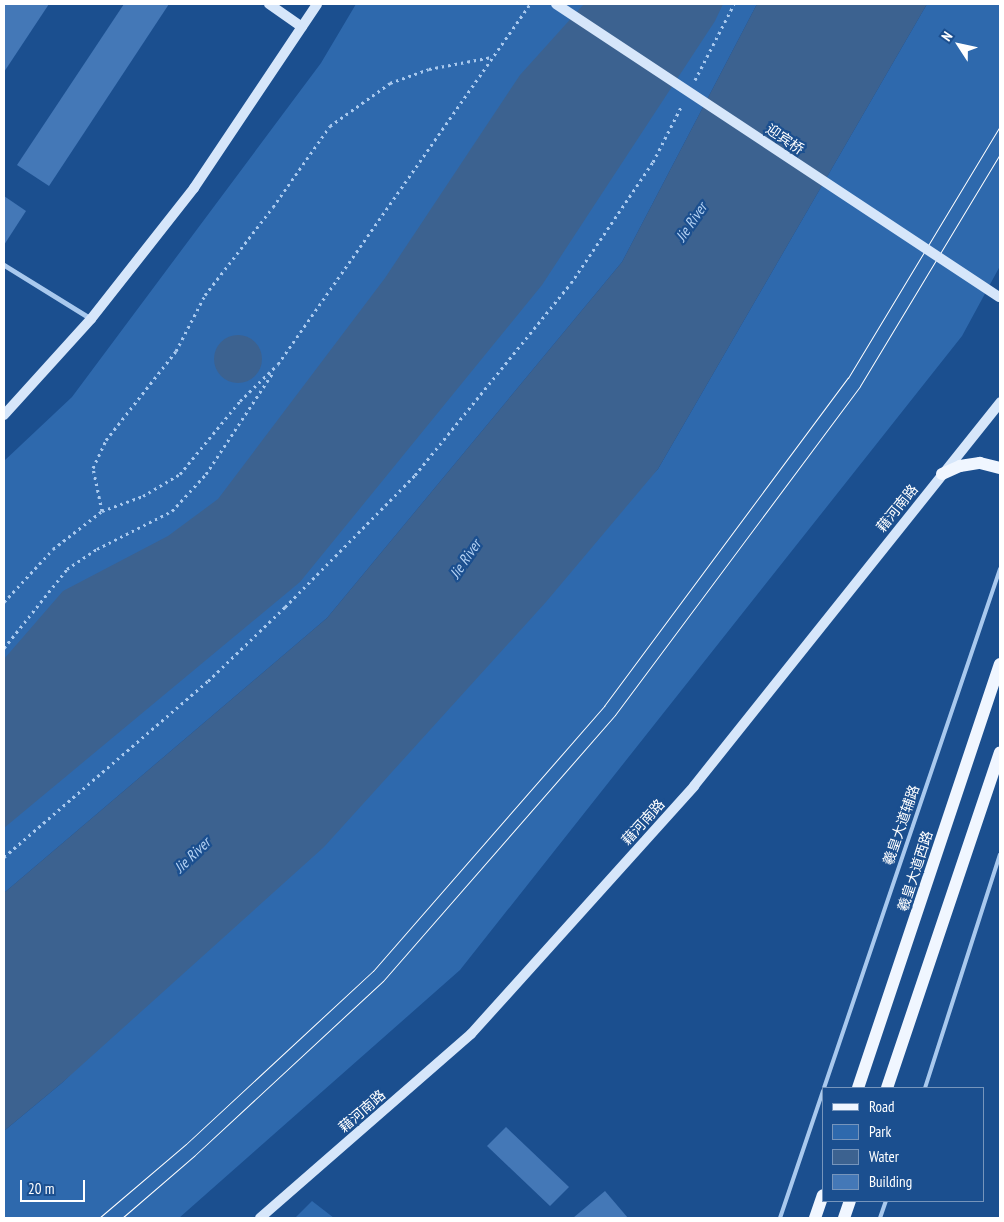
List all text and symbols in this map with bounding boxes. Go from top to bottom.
north arrow [934,20,984,70]
text: N [937,28,956,45]
street label: 迎宾桥 [763,120,807,158]
water label: Jie River [672,199,710,245]
street label: 藉河南路 [873,481,921,535]
water label: Jie River [446,536,484,582]
street label: 羲皇大道辅路 [879,783,923,867]
street label: 藉河南路 [618,796,668,848]
street label: 羲皇大道西路 [894,828,936,914]
water label: Jie River [170,834,214,876]
street label: 藉河南路 [335,1086,389,1136]
legend [822,1087,984,1202]
text: Road [869,1097,895,1116]
text: Park [869,1122,891,1141]
text: Water [869,1147,899,1166]
scale bar [22,1170,88,1202]
text: Building [869,1172,912,1191]
text: 20 m [28,1179,54,1198]

